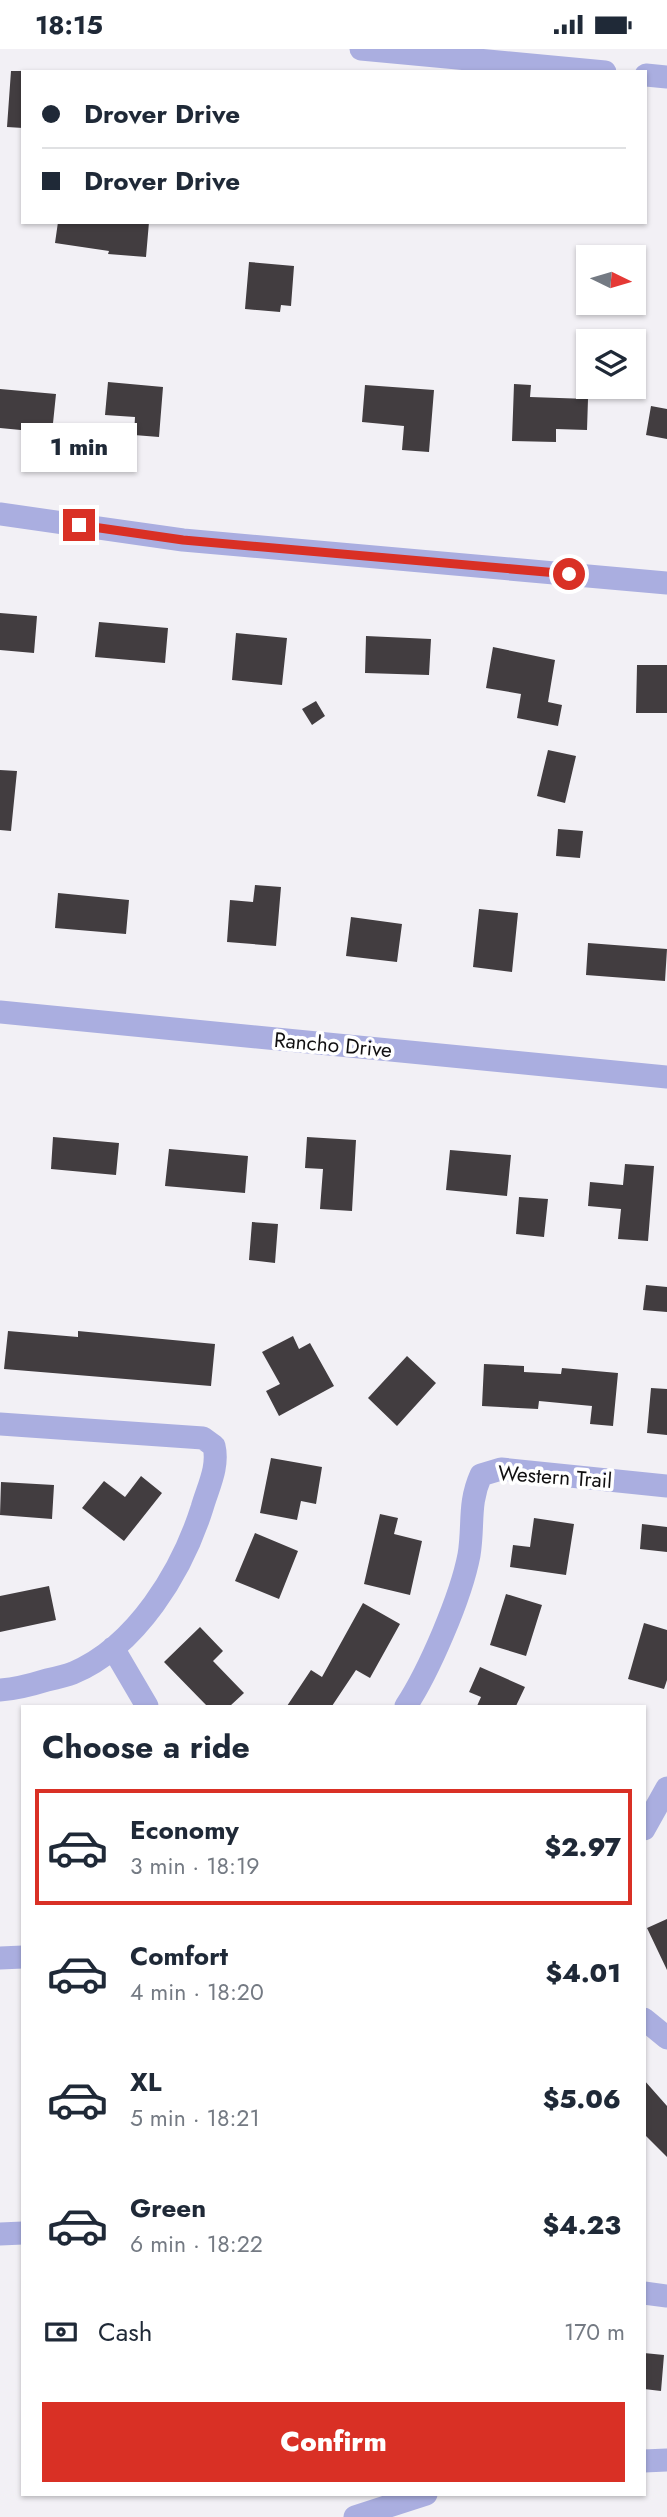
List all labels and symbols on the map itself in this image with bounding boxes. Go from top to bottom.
north arrow [576,245,646,315]
callout: 1 min [21,423,137,473]
route end [63,509,95,541]
route start [553,558,585,590]
street label: Rancho Drive [273,1025,393,1065]
street label: Western Trail [497,1458,613,1496]

